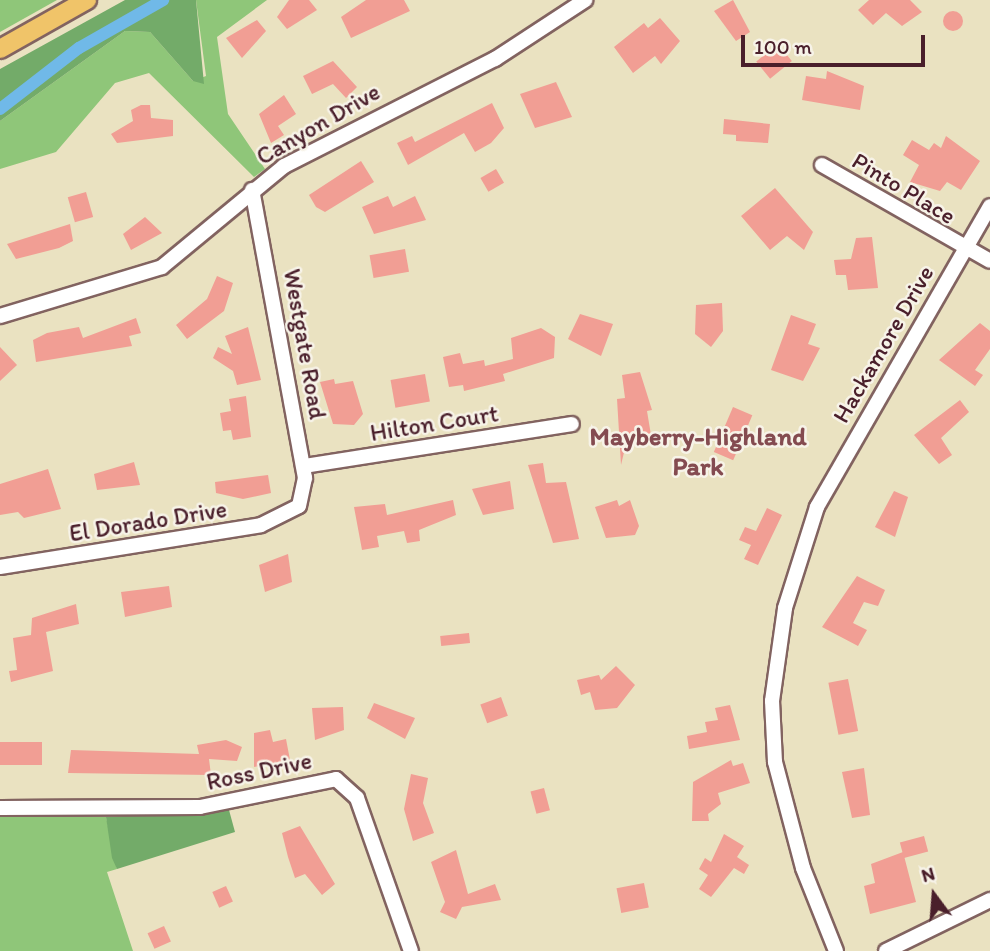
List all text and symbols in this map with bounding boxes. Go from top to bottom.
scale bar [745,21,929,65]
text: 100 m [754,34,812,59]
street label: Canyon Drive [251,77,385,171]
street label: Pinto Place [847,146,961,230]
street label: Hackamore Drive [826,260,940,428]
street label: Westgate Road [278,266,332,422]
street label: Hilton Court [368,399,500,447]
district label: Mayberry-Highland Park [590,421,806,482]
street label: El Dorado Drive [67,494,229,548]
street label: Ross Drive [203,746,315,796]
north arrow [899,860,969,930]
text: N [919,862,937,887]

